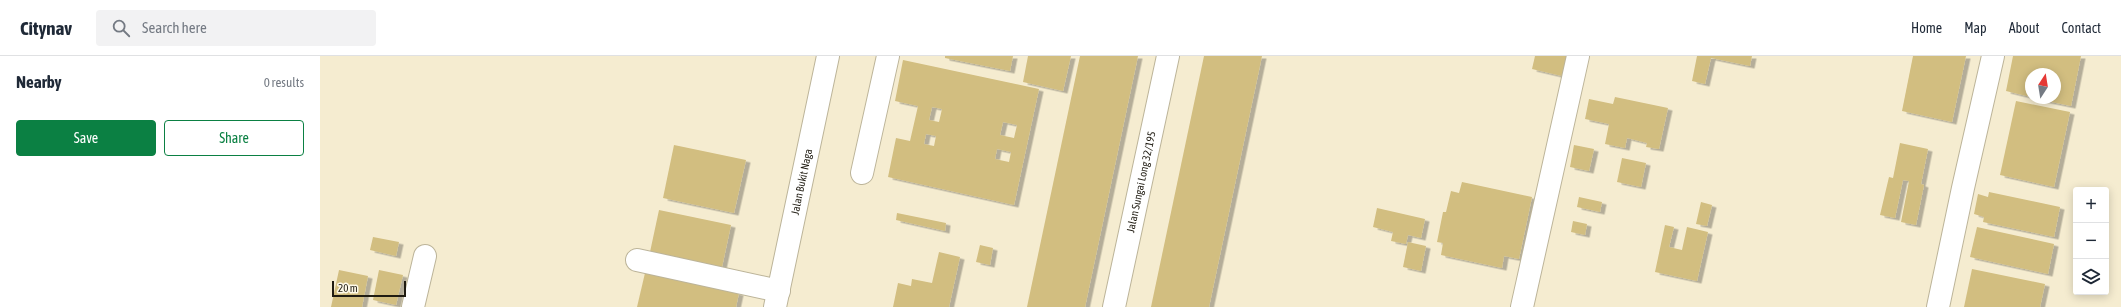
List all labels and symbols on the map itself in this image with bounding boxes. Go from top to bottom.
north arrow [2025,68,2061,104]
street label: Jalan Sungai Long 32/195 [1124,130,1158,234]
street label: Jalan Bukit Naga [789,148,814,216]
scale bar [332,279,406,298]

